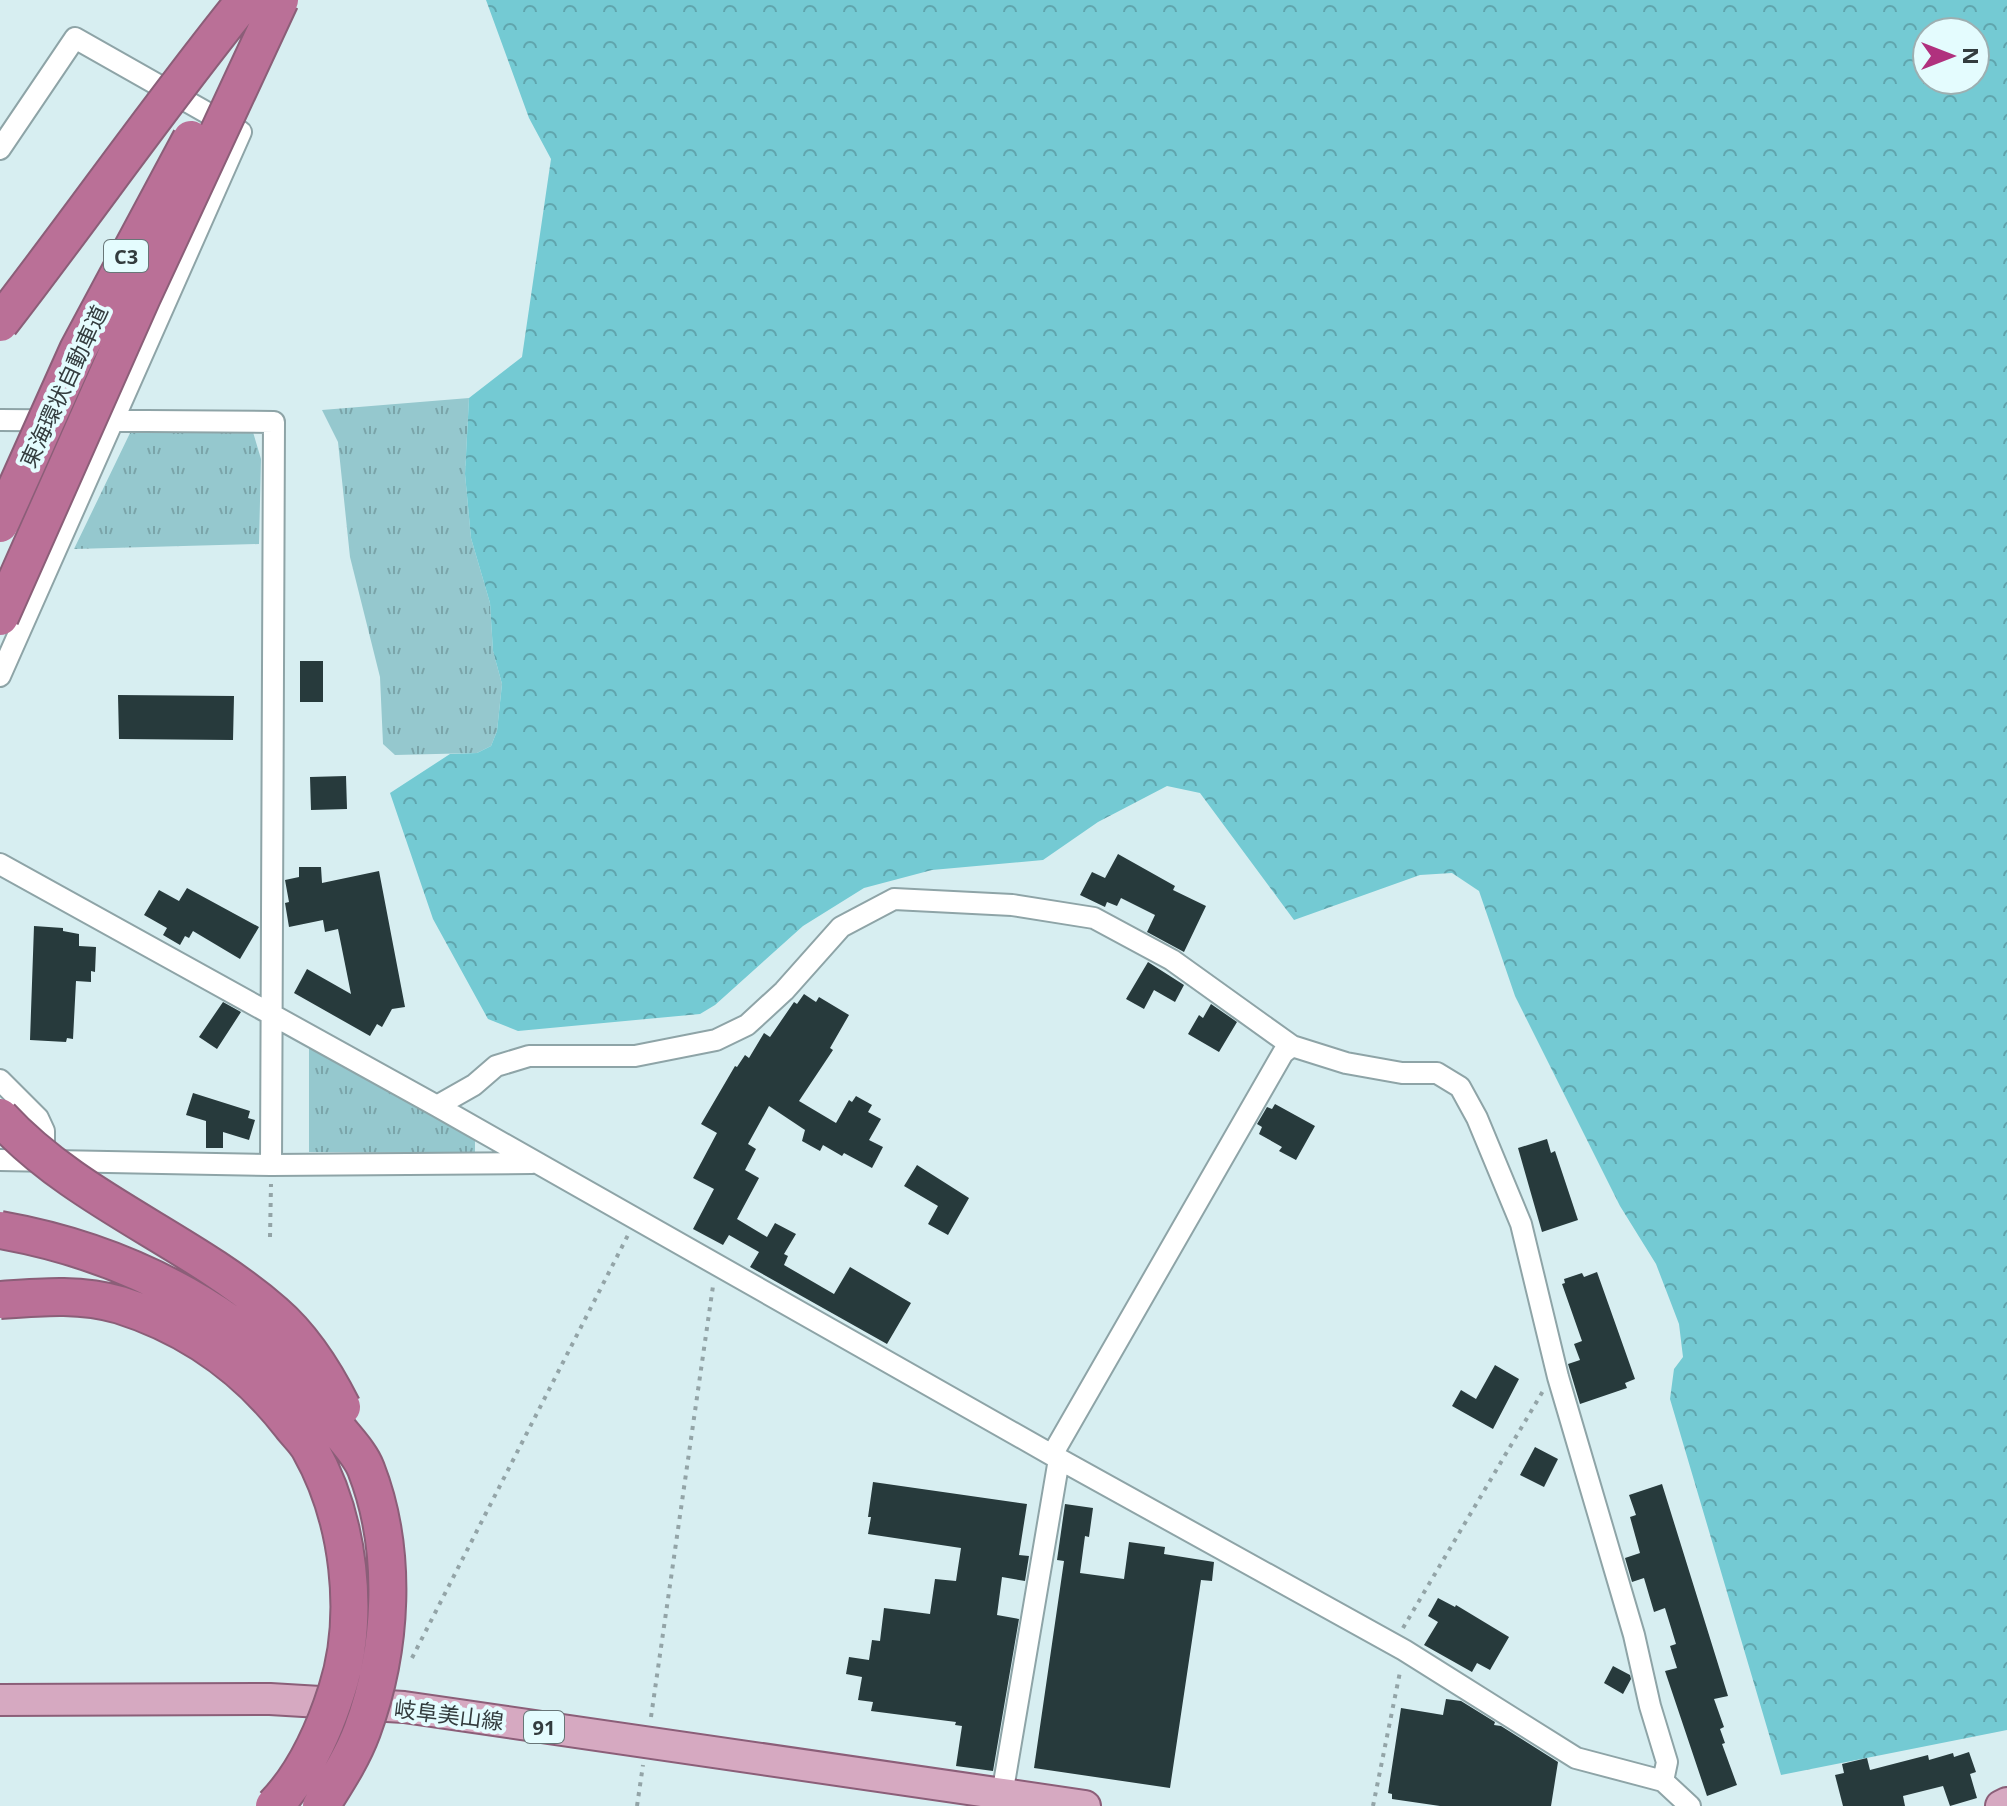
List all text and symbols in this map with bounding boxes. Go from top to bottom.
north arrow [1911,16,1991,96]
text: N [1957,47,1987,65]
road number: C3 [104,240,148,272]
street label: 東海環状自動車道 [12,300,114,472]
street label: 岐阜美山線 [393,1692,505,1736]
road number: 91 [524,1711,564,1743]

